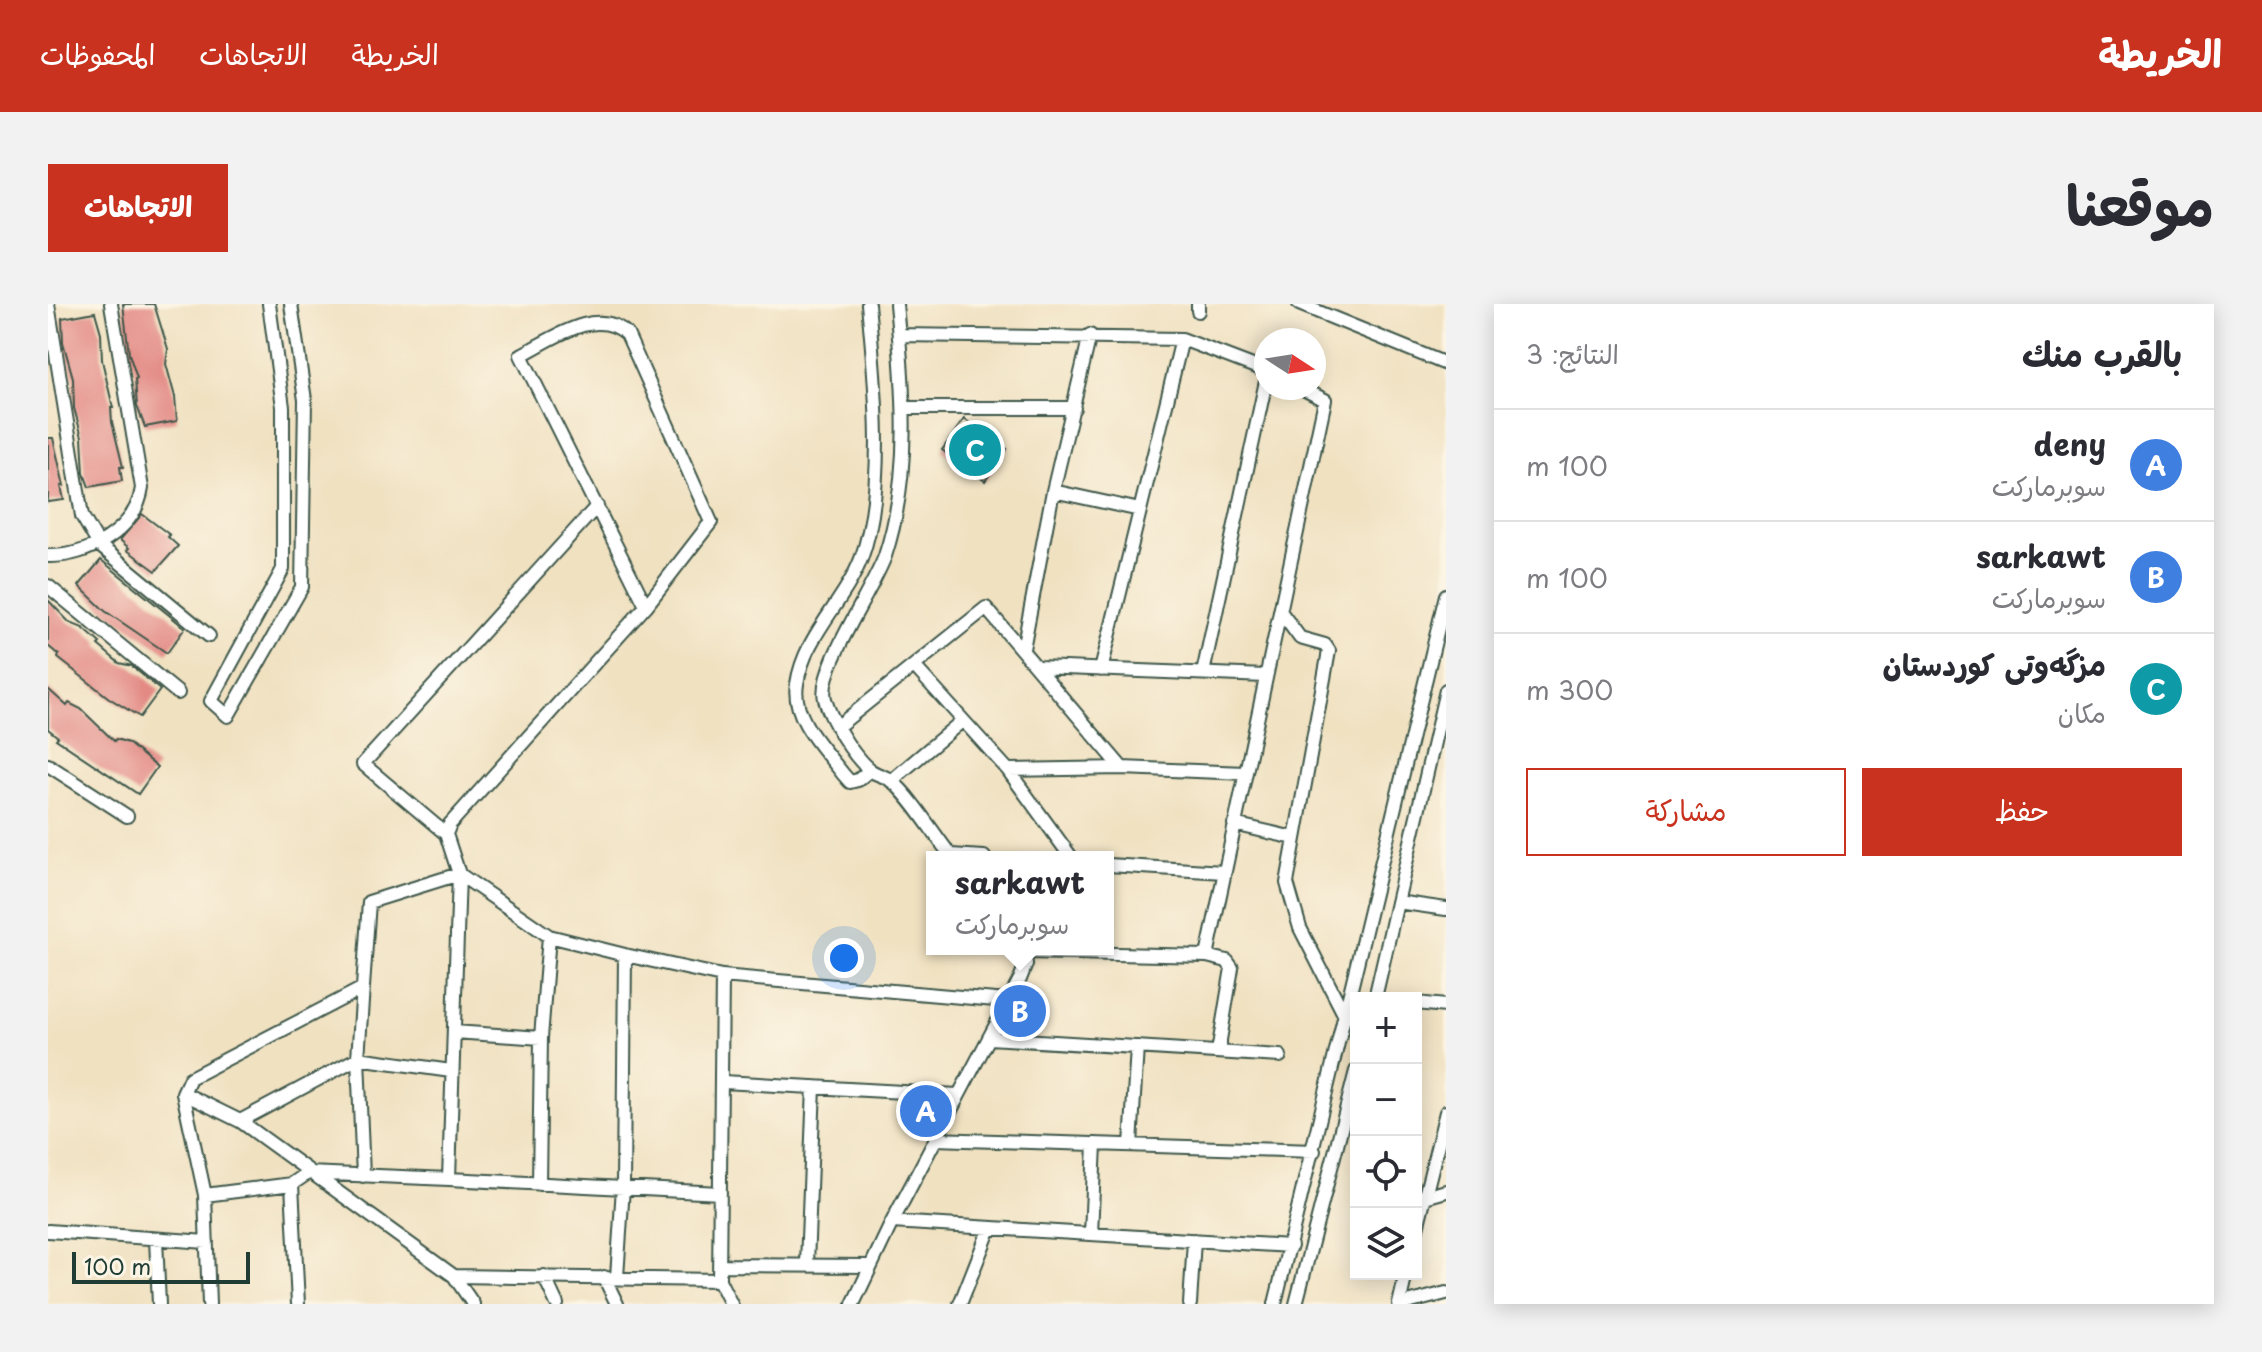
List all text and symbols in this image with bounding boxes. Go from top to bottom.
text: الخريطة [2098,24,2222,81]
text: المحفوظات [40,32,155,75]
text: الاتجاهات [199,32,307,75]
text: الخريطة [351,32,439,75]
text: موقعنا [2066,160,2214,245]
button: الاتجاهات [48,164,228,252]
text: بالقرب منك [2022,327,2182,379]
north arrow [1254,328,1326,400]
text: النتائج: 3 [1526,334,1619,373]
pin: C [949,420,1001,480]
text: deny [2034,421,2106,466]
text: 100 m [1526,446,1608,485]
text: A [2146,446,2166,485]
text: سوبرماركت [1992,466,2106,505]
text: sarkawt [1976,533,2106,578]
text: 100 m [1526,558,1608,597]
text: B [2147,558,2165,597]
text: سوبرماركت [1992,578,2106,617]
text: مزگەوتی کوردستان [1883,641,2106,686]
text: 300 m [1526,670,1613,709]
text: C [2146,670,2166,709]
text: مكان [2058,693,2106,732]
button: مشاركة [1526,768,1846,856]
button: حفظ [1862,768,2182,856]
popup [926,851,1114,955]
text: sarkawt [955,859,1085,904]
text: سوبرماركت [955,904,1069,943]
your location [824,938,864,978]
pin: B [994,981,1046,1041]
map controls [1350,992,1422,1280]
button: + [1350,992,1422,1064]
button: − [1350,1064,1422,1136]
pin: A [900,1081,952,1141]
button: locate [1350,1136,1422,1208]
button: layers [1350,1208,1422,1280]
scale bar [72,1248,250,1284]
text: 100 m [84,1249,151,1282]

